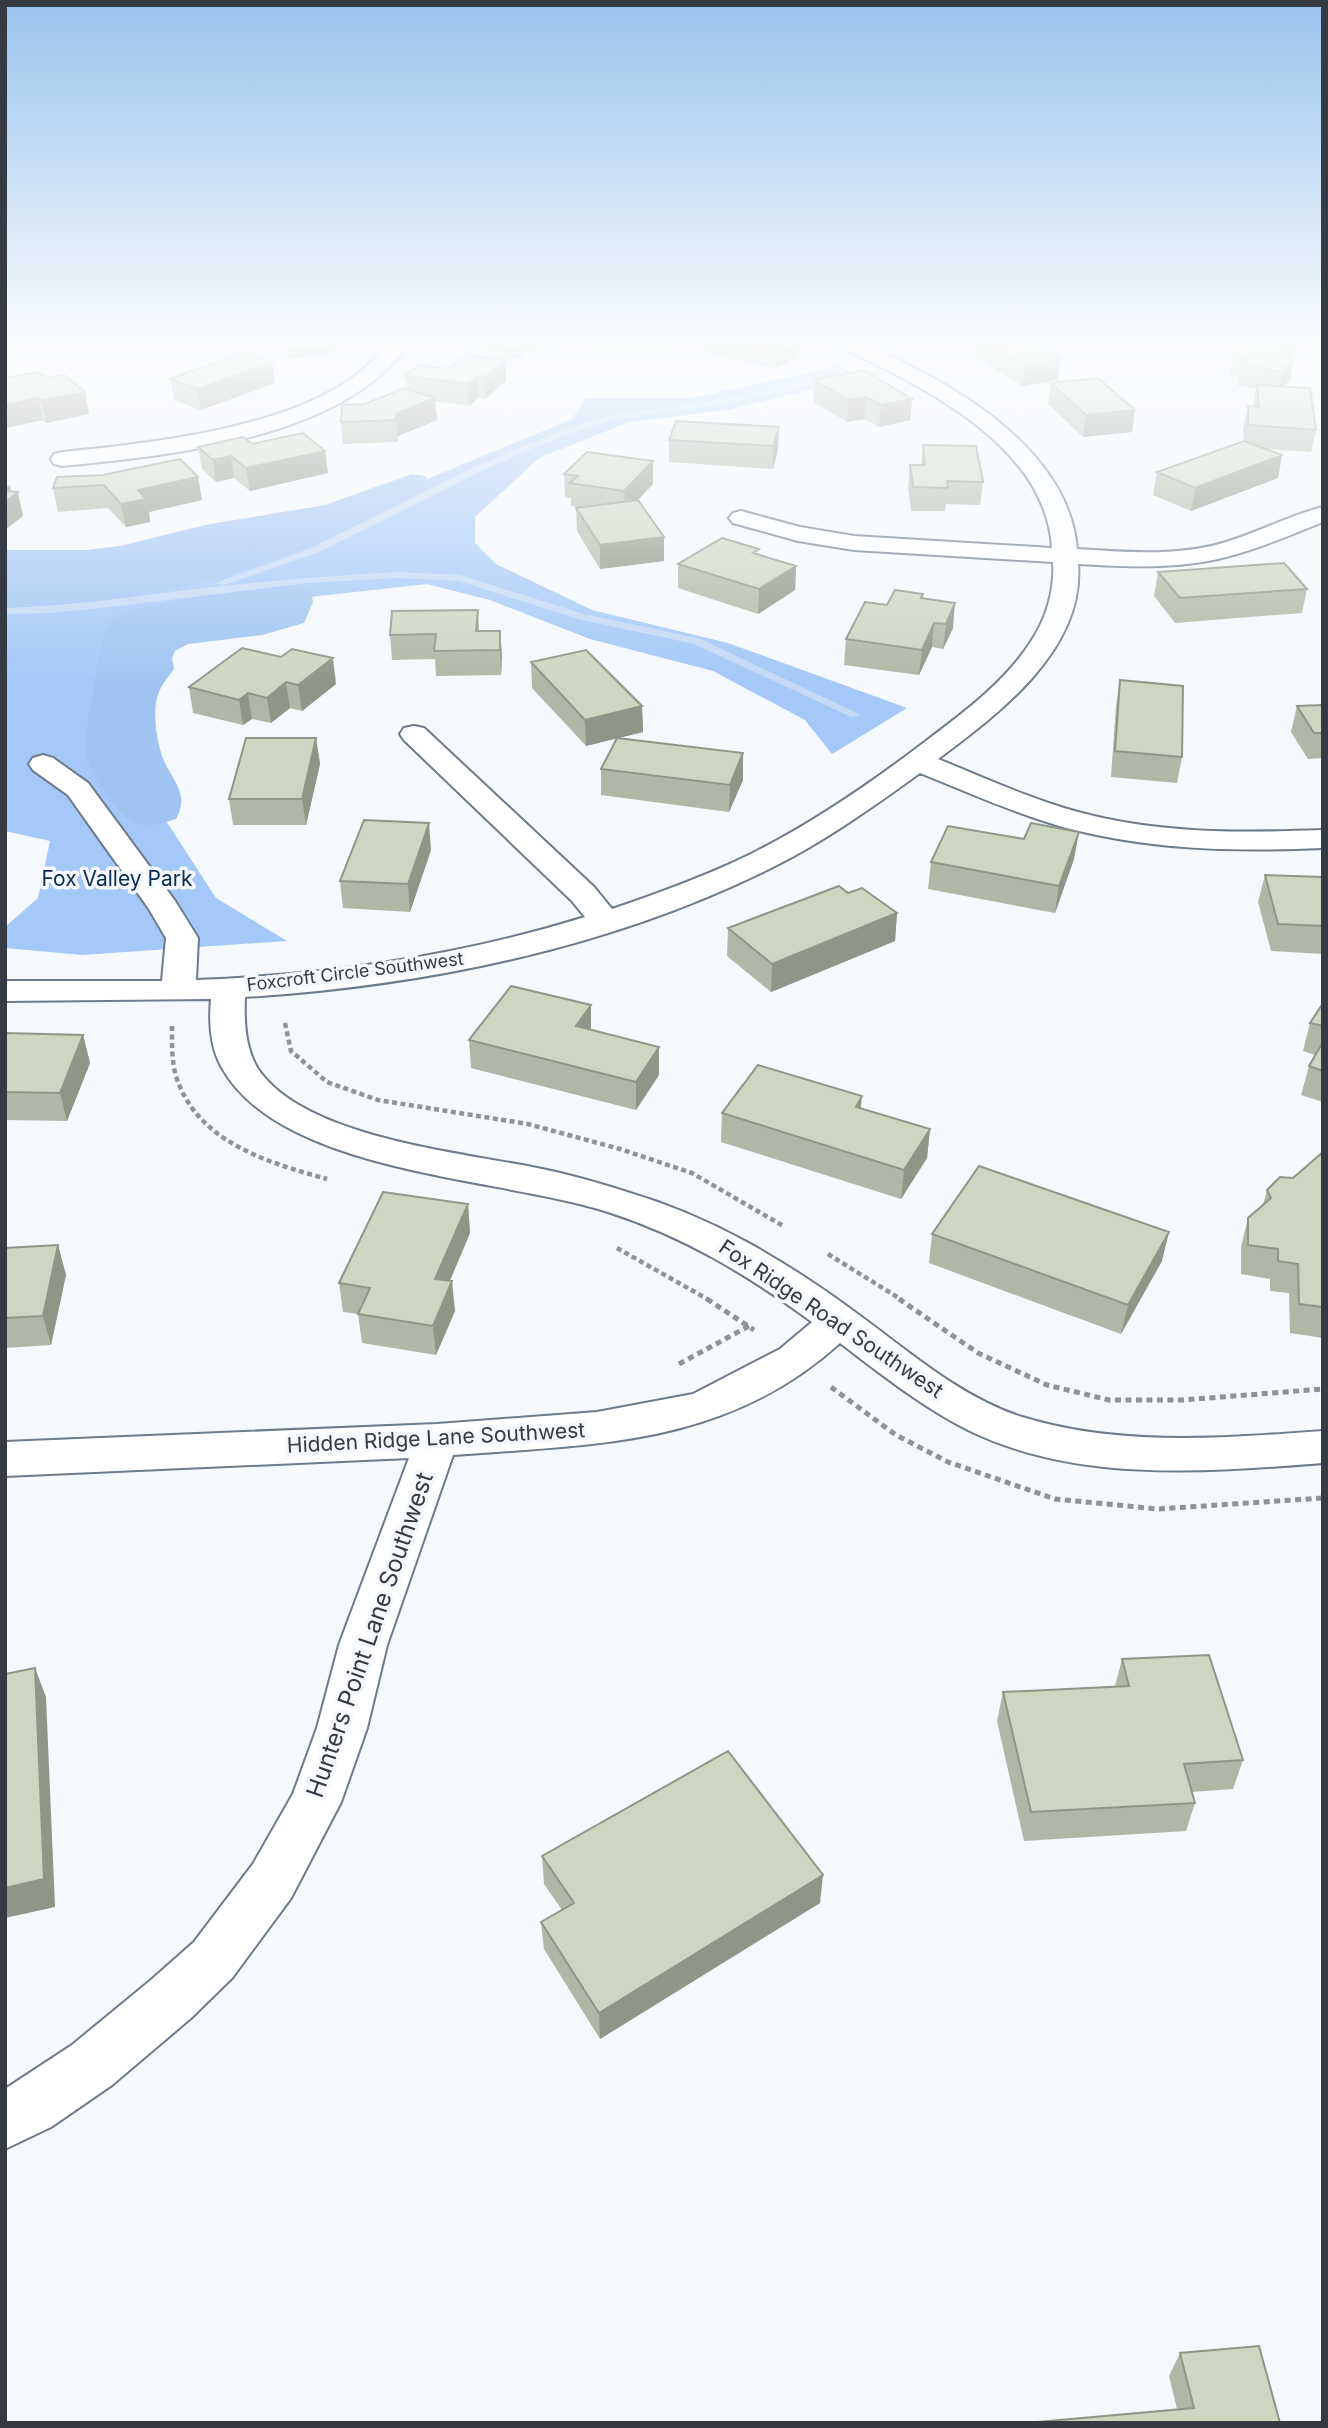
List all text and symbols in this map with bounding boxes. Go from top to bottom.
park label: Fox Valley Park [42,866,193,891]
street label: Foxcroft Circle Southwest [245,948,465,995]
street label: Fox Ridge Road Southwest [714,1234,948,1403]
street label: Hidden Ridge Lane Southwest [286,1417,586,1458]
street label: Hunters Point Lane Southwest [300,1468,439,1801]

